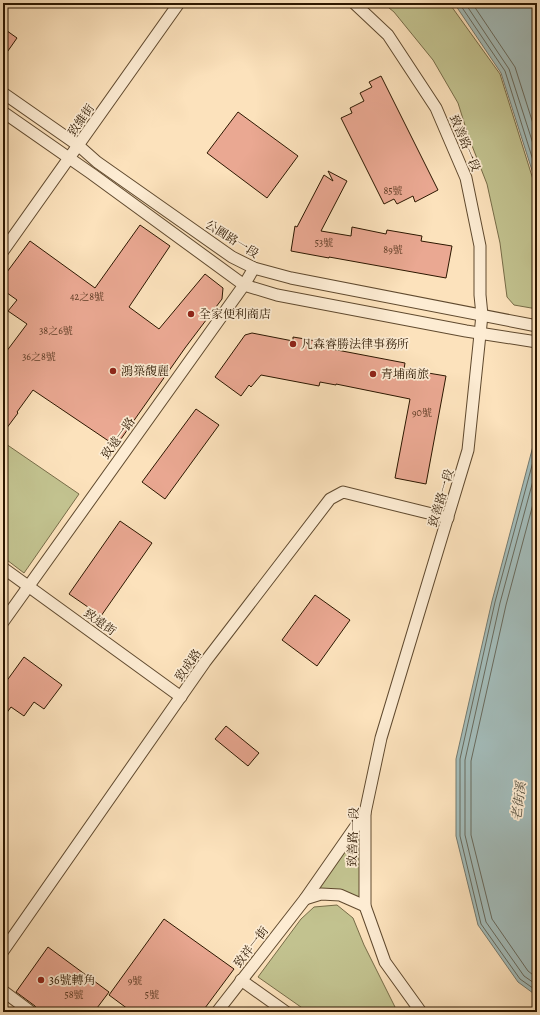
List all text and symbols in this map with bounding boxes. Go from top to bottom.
street label: 致維街 [64,100,98,139]
street label: 致善路一段 [446,112,484,174]
house number: 85號 [383,184,403,197]
street label: 公園路一段 [202,216,262,262]
house number: 53號 [315,236,333,249]
house number: 89號 [383,243,403,256]
house number: 42之8號 [70,290,104,303]
place label: 全家便利商店 [199,306,271,322]
marker: 全家便利商店 [186,309,196,319]
house number: 38之6號 [39,324,73,337]
place label: 凡森睿勝法律事務所 [301,336,409,352]
marker: 凡森睿勝法律事務所 [288,339,298,349]
house number: 36之8號 [22,350,56,363]
place label: 鴻築馥麗 [121,363,169,379]
marker: 鴻築馥麗 [108,366,118,376]
place label: 青埔商旅 [381,366,429,382]
marker: 青埔商旅 [368,369,378,379]
house number: 90號 [412,406,432,419]
street label: 致遠一路 [97,414,139,462]
street label: 致善路一段 [425,467,457,529]
street label: 致遠街 [81,605,120,640]
street label: 致成路 [171,646,205,684]
water label: 老街溪 [508,779,530,821]
street label: 致善路一段 [344,807,362,867]
street label: 致祥一街 [230,922,273,971]
place label: 36號轉角 [49,972,96,988]
house number: 9號 [128,974,142,987]
marker: 36號轉角 [36,975,46,985]
house number: 58號 [64,988,84,1001]
house number: 5號 [145,988,159,1001]

